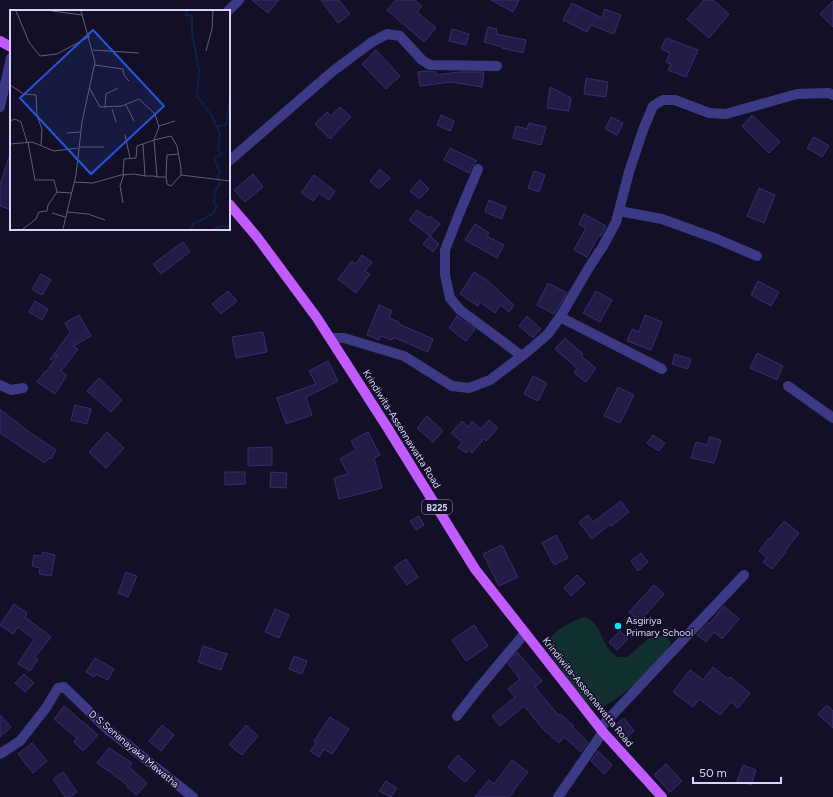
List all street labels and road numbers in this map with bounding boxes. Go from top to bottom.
street label: Krindiwita-Assennawatta Road [360,367,444,491]
road number: B225 [422,500,452,514]
street label: Krindiwita-Assennawatta Road [540,635,636,750]
street label: D S Senanayaka Mawatha [86,707,182,791]

